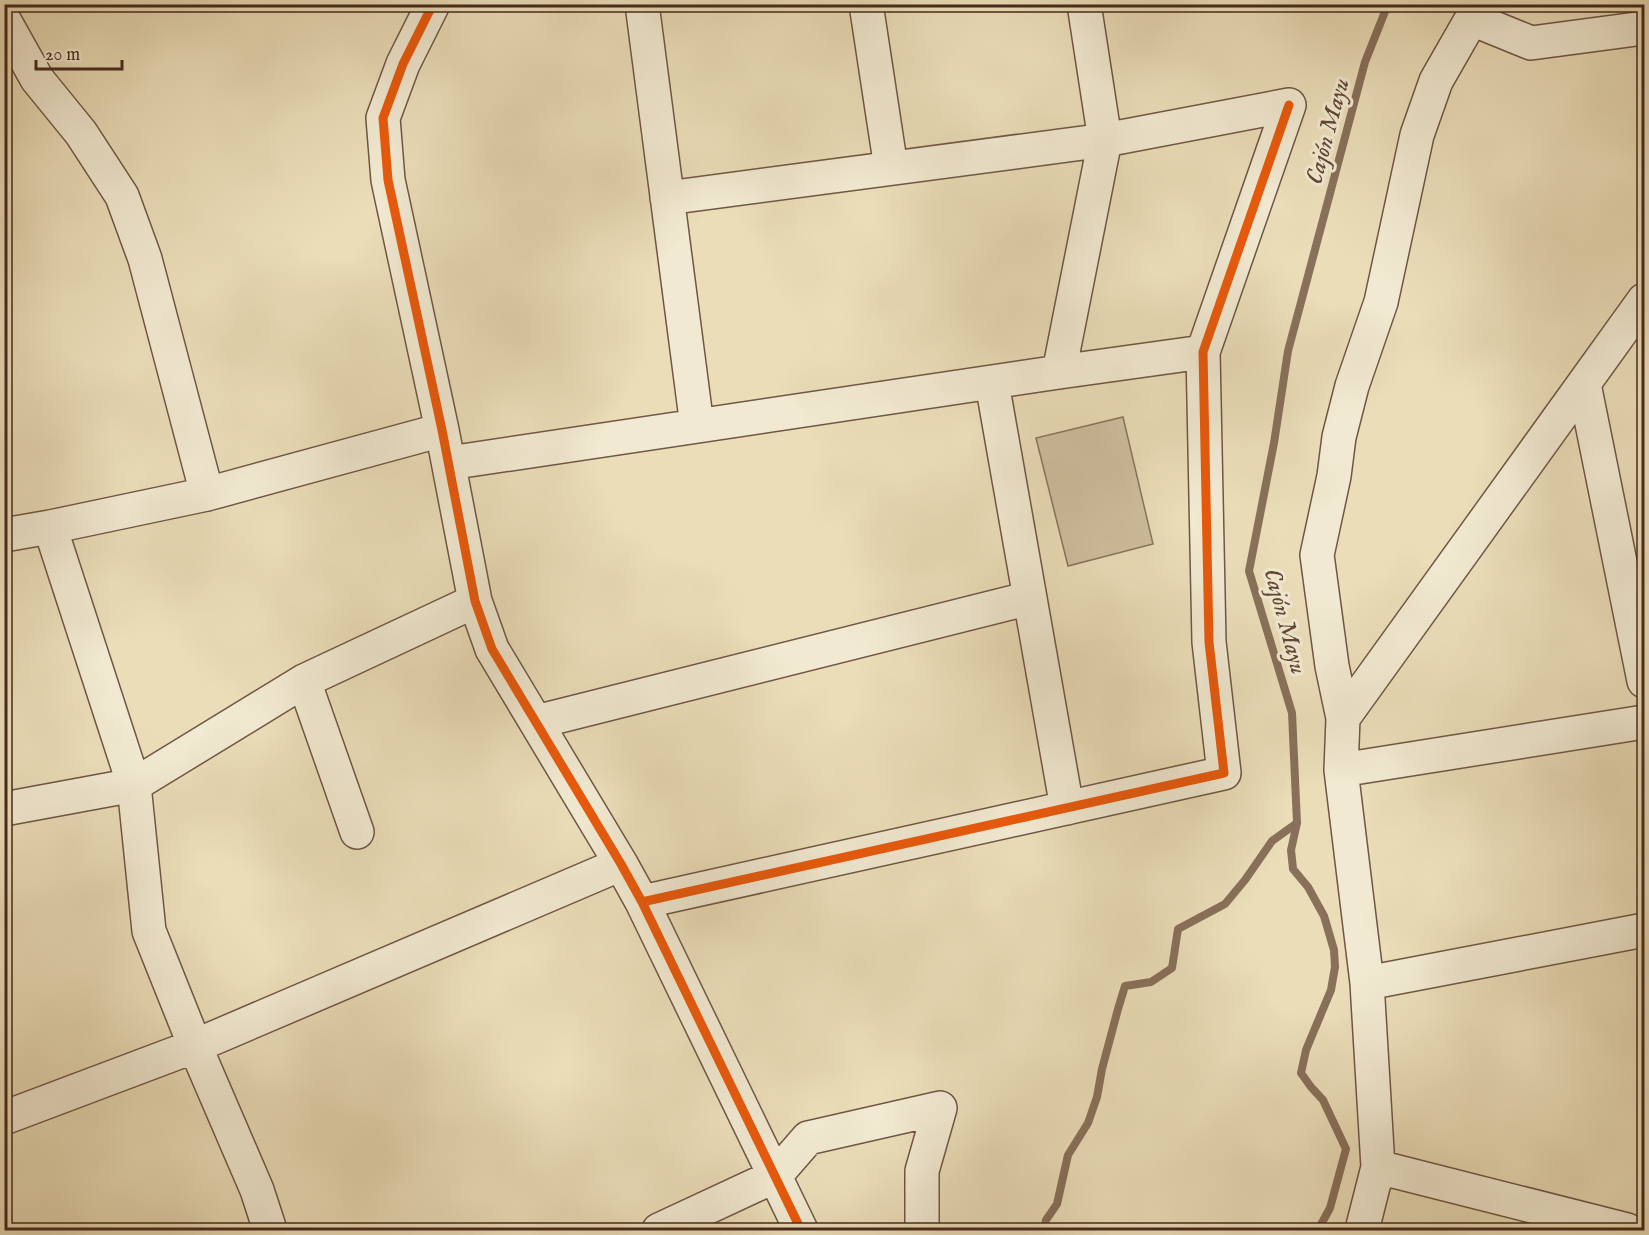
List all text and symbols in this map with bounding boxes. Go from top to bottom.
scale bar [36,33,122,71]
text: 20 m [45,44,80,67]
water label: Cajón Mayu [1299,75,1357,188]
water label: Cajón Mayu [1256,565,1314,678]

